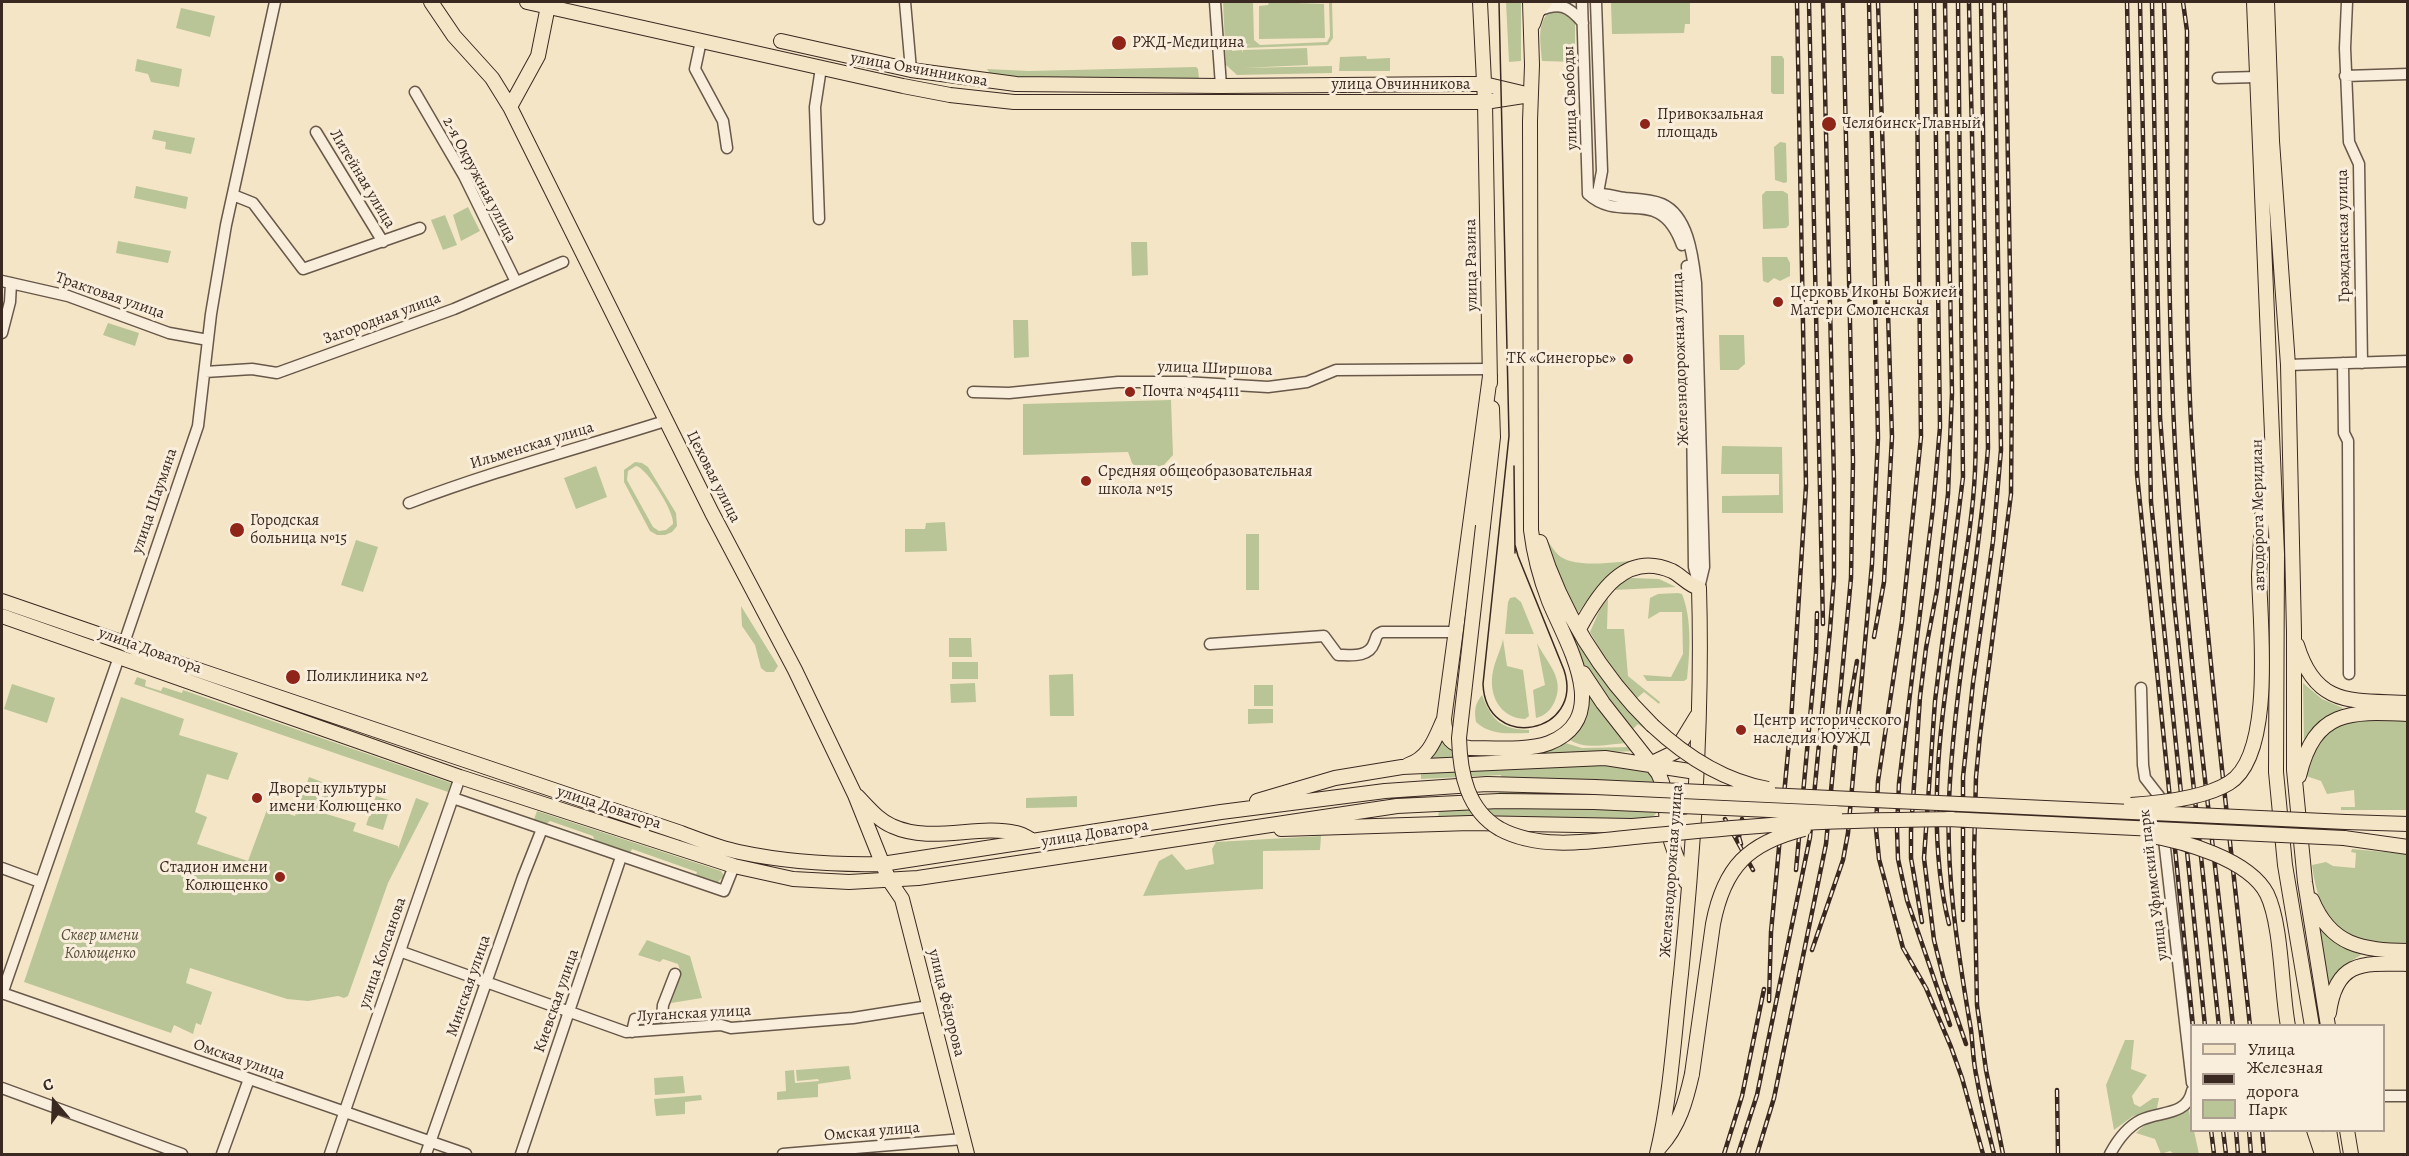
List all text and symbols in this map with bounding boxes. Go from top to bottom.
place label: РЖД-Медицина [1132,33,1244,53]
marker: РЖД-Медицина [1110,34,1128,52]
street label: улица Свободы [1560,45,1582,151]
street label: улица Овчинникова [849,48,989,92]
street label: улица Овчинникова [1332,75,1470,95]
place label: Привокзальная площадь [1657,105,1764,143]
street label: 2-я Окружная улица [438,114,520,246]
place label: Челябинск-Главный [1842,114,1981,134]
marker: Челябинск-Главный [1820,115,1838,133]
marker: Привокзальная площадь [1638,117,1652,131]
street label: Литейная улица [325,126,399,232]
street label: Гражданская улица [2333,169,2355,303]
street label: улица Разина [1462,218,1482,312]
street label: Трактовая улица [53,268,167,324]
street label: Железнодорожная улица [1668,272,1694,446]
place label: Церковь Иконы Божией Матери Смоленская [1790,283,1957,321]
street label: Загородная улица [321,289,443,349]
marker: Церковь Иконы Божией Матери Смоленская [1771,295,1785,309]
place label: ТК «Синегорье» [1507,349,1616,369]
marker: ТК «Синегорье» [1621,352,1635,366]
street label: улица Ширшова [1157,357,1273,381]
place label: Почта №454111 [1142,382,1239,402]
marker: Почта №454111 [1123,385,1137,399]
street label: Ильменская улица [468,418,596,474]
street label: Цеховая улица [682,428,744,526]
street label: автодорога Меридиан [2248,439,2270,591]
street label: улица Шаумяна [128,446,182,556]
place label: Средняя общеобразовательная школа №15 [1098,462,1312,500]
marker: Средняя общеобразовательная школа №15 [1079,474,1093,488]
place label: Городская больница №15 [250,511,347,549]
marker: Городская больница №15 [228,521,246,539]
street label: улица Доватора [96,623,204,679]
place label: Поликлиника №2 [306,667,428,687]
marker: Поликлиника №2 [284,668,302,686]
place label: Центр исторического наследия ЮУЖД [1753,711,1902,749]
marker: Центр исторического наследия ЮУЖД [1734,723,1748,737]
place label: Дворец культуры имени Колющенко [269,779,402,817]
street label: улица Доватора [555,782,663,834]
street label: Железнодорожная улица [1656,784,1688,958]
marker: Дворец культуры имени Колющенко [250,791,264,805]
street label: улица Уфимский парк [2135,808,2173,962]
street label: улица Доватора [1040,816,1150,852]
place label: Стадион имени Колющенко [160,858,268,896]
marker: Стадион имени Колющенко [273,870,287,884]
street label: улица Колсанова [355,895,411,1011]
park label: Сквер имени Колющенко [61,926,139,964]
street label: Минская улица [443,933,495,1039]
street label: Киевская улица [530,947,584,1055]
street label: улица Фёдорова [923,947,969,1059]
street label: Луганская улица [636,1001,752,1027]
legend [2190,1024,2385,1132]
street label: Омская улица [191,1035,287,1085]
text: Улица [2248,1037,2295,1061]
text: Железная дорога [2247,1055,2323,1103]
north arrow [24,1072,84,1132]
text: С [40,1073,56,1097]
text: Парк [2248,1097,2288,1121]
street label: Омская улица [823,1118,921,1146]

